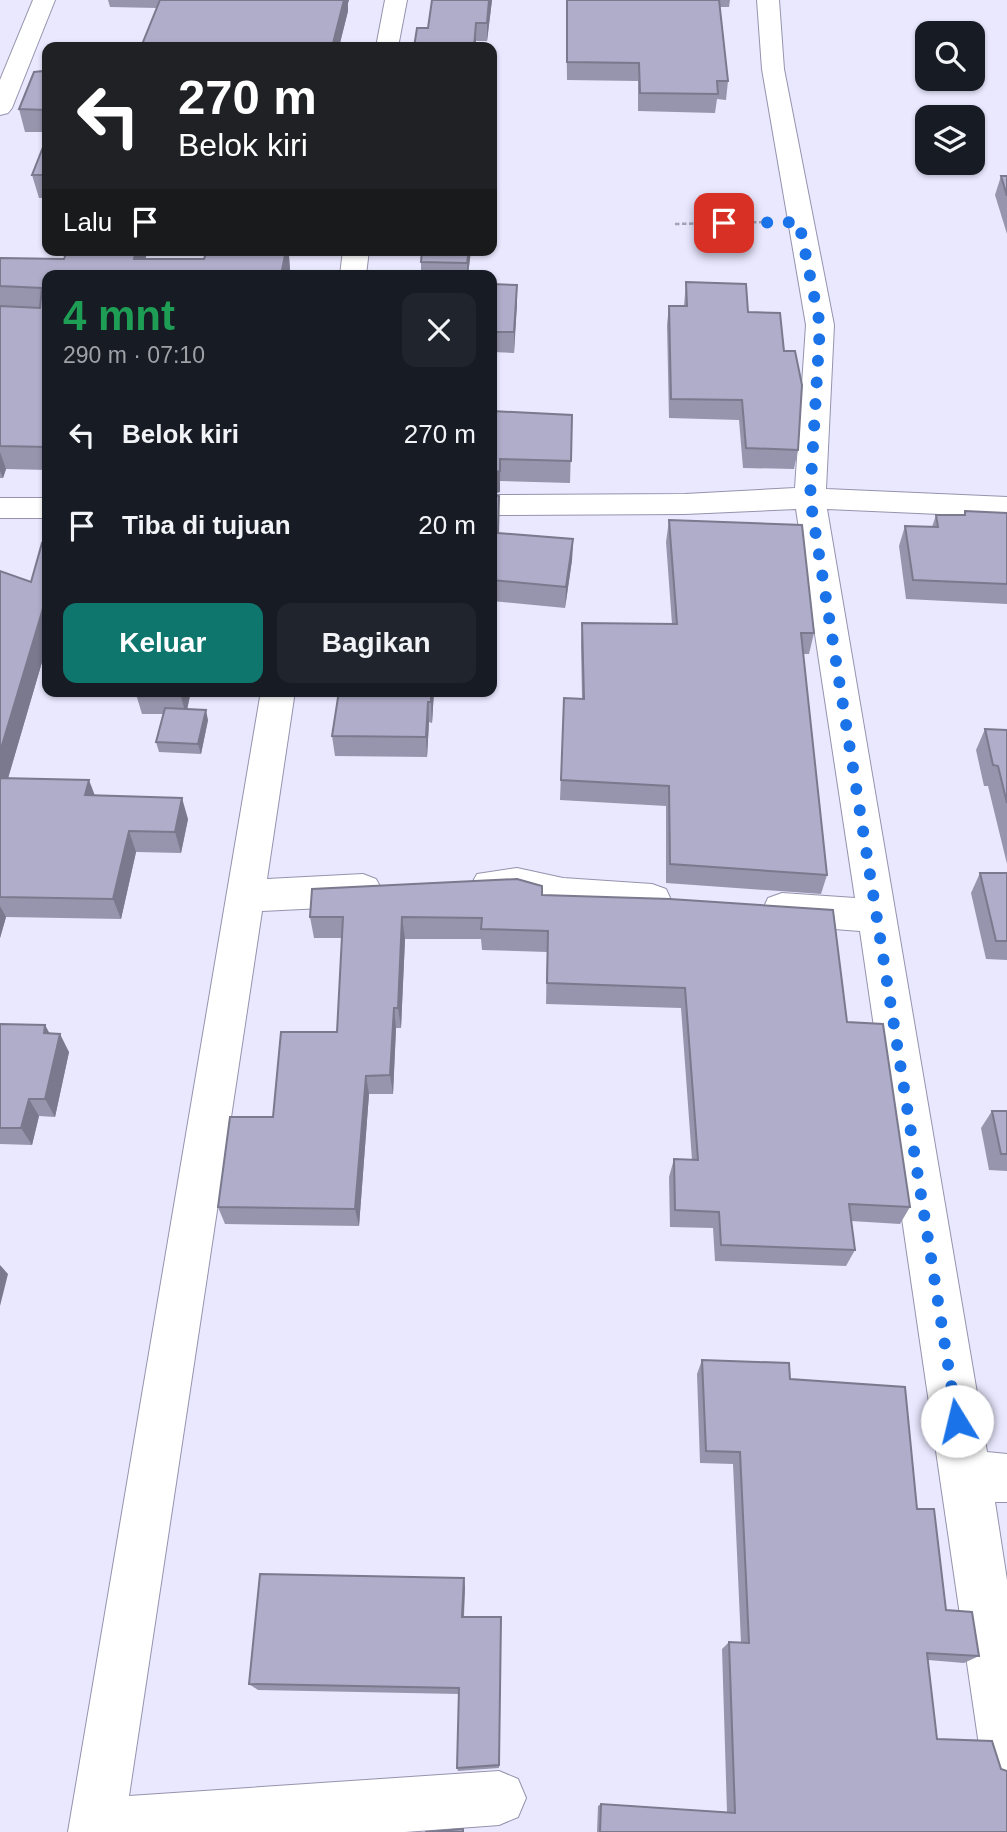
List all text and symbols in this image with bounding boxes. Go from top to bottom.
map controls [915,21,985,175]
button: search [915,21,985,91]
icon: left [63,70,154,161]
text: 270 m [178,70,317,124]
button: layers [915,105,985,175]
text: Belok kiri [178,127,308,163]
pin [694,193,754,253]
icon: arrive [126,203,164,241]
icon: arrive [705,204,743,242]
text: Lalu [63,207,112,237]
text: 4 mnt [63,292,175,339]
button: close [402,293,476,367]
text: 290 m · 07:10 [63,342,205,368]
icon: left [63,416,101,454]
text: Belok kiri [122,419,239,449]
text: 270 m [404,419,476,449]
icon: arrive [63,507,101,545]
text: Tiba di tujuan [122,510,291,540]
text: 20 m [418,510,476,540]
button: Keluar [63,603,263,683]
button: Bagikan [277,603,476,683]
position arrow [920,1384,994,1458]

